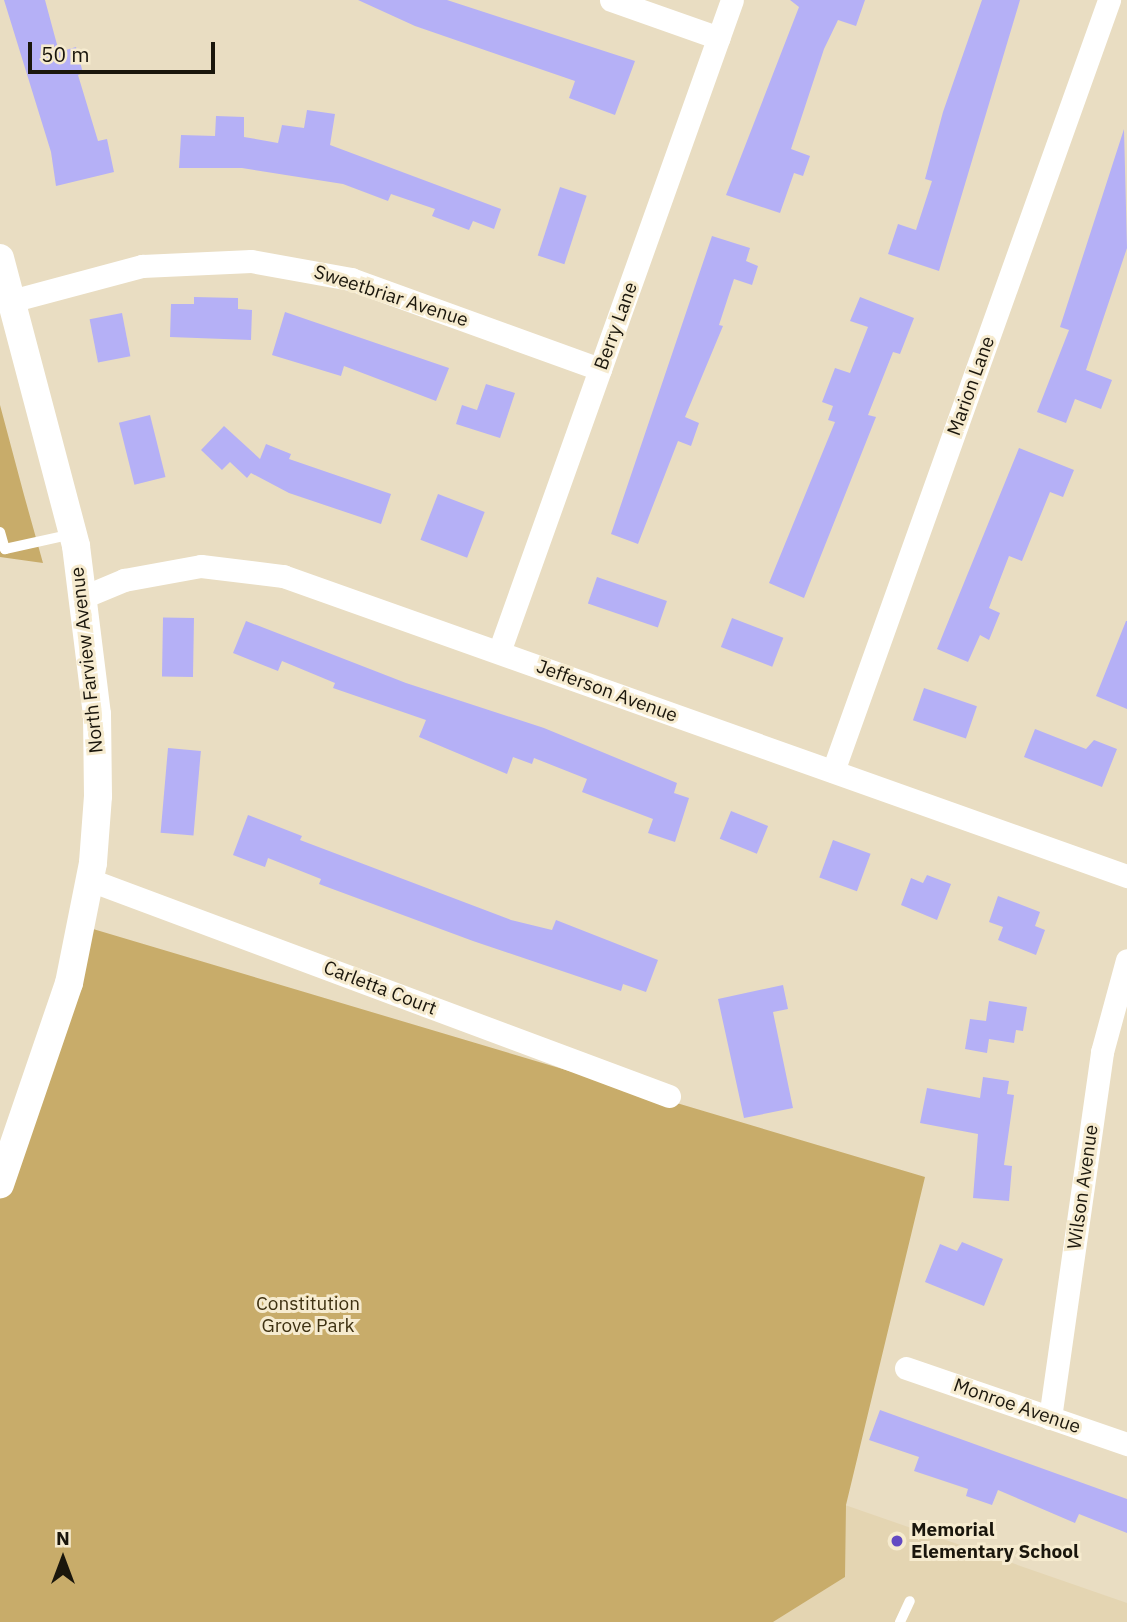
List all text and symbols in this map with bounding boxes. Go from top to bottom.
scale bar [32,28,219,72]
text: 50 m [41,40,90,68]
street label: Sweetbriar Avenue [311,260,471,332]
street label: Berry Lane [590,279,642,373]
street label: Marion Lane [942,333,1000,439]
street label: North Farview Avenue [66,566,108,754]
street label: Jefferson Avenue [533,655,681,727]
street label: Carletta Court [320,956,440,1020]
street label: Wilson Avenue [1063,1123,1103,1251]
park label: Constitution Grove Park [256,1293,360,1337]
street label: Monroe Avenue [951,1374,1083,1438]
place label: Memorial Elementary School [911,1519,1079,1563]
north arrow [28,1524,98,1594]
text: N [56,1526,70,1550]
marker: Memorial Elementary School [889,1533,905,1549]

